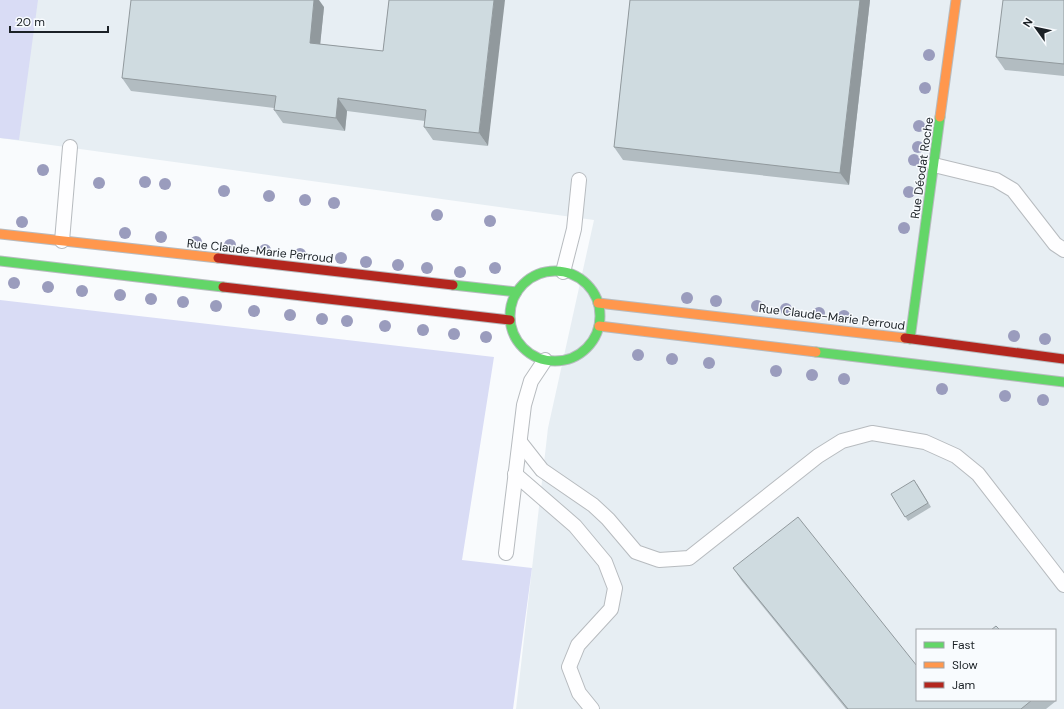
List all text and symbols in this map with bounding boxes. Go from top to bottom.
scale bar [10,8,108,34]
north arrow [1016,8,1056,48]
text: 20 m [16,14,45,30]
text: N [1020,15,1036,30]
street label: Rue Déodat Roche [907,116,937,220]
street label: Rue Claude-Marie Perroud [186,235,334,267]
street label: Rue Claude-Marie Perroud [758,300,906,334]
legend [916,629,1056,701]
text: Fast [952,637,975,653]
text: Slow [952,657,978,673]
text: Jam [952,677,975,693]

